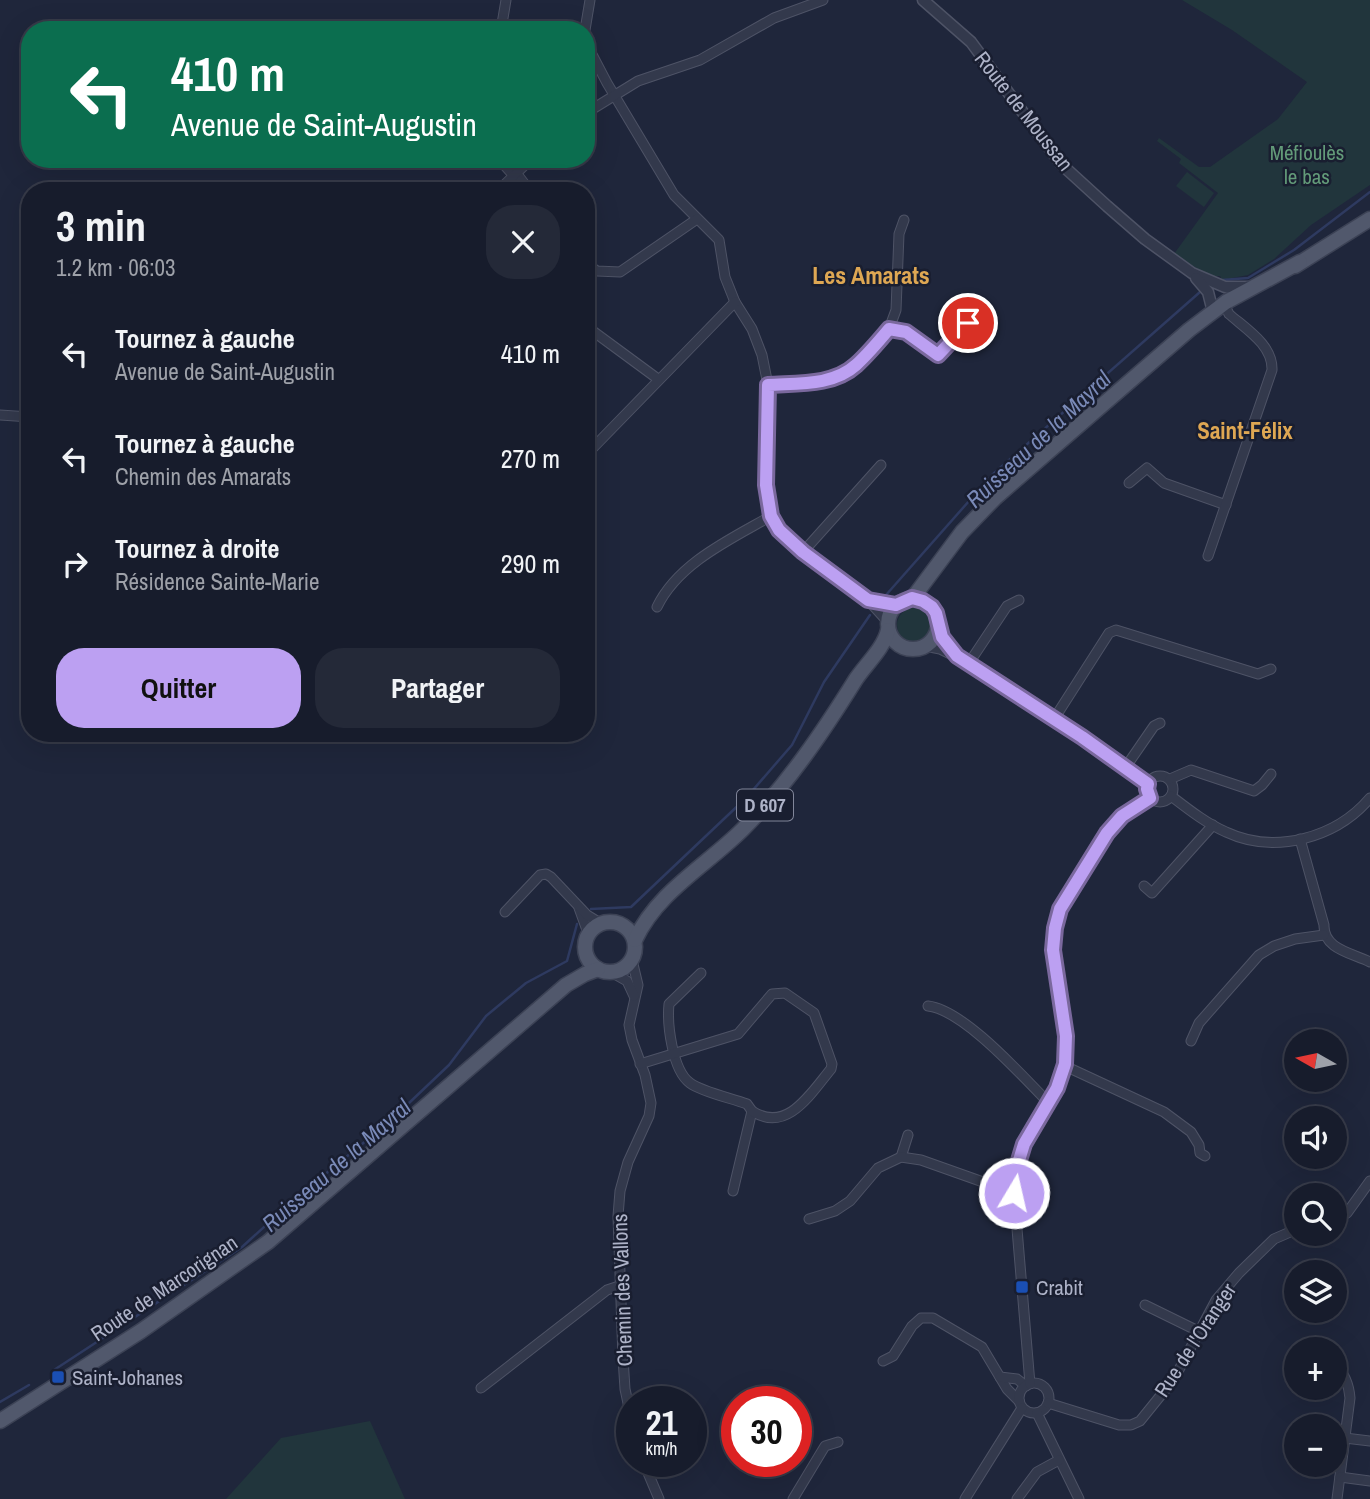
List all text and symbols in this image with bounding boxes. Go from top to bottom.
text: 410 m [171,40,285,106]
street label: Route de Moussan [968,45,1080,177]
icon: left [56,49,147,140]
text: Avenue de Saint-Augustin [171,103,477,146]
park label: Méfioulès le bas [1270,138,1344,191]
text: 3 min [56,198,146,254]
button: close [486,205,560,279]
text: 1.2 km · 06:03 [56,252,176,283]
district label: Les Amarats [812,259,930,291]
pin [938,293,998,353]
icon: arrive [949,304,987,342]
text: Tournez à gauche [115,321,295,356]
icon: left [56,335,94,373]
text: 410 m [501,336,560,371]
text: Avenue de Saint-Augustin [115,356,335,387]
water label: Ruisseau de la Mayral [959,363,1118,514]
district label: Saint-Félix [1197,415,1293,446]
text: Tournez à gauche [115,426,295,461]
icon: left [56,440,94,478]
text: 270 m [501,441,560,476]
text: Chemin des Amarats [115,461,291,492]
text: Tournez à droite [115,531,279,566]
icon: right [56,545,94,583]
text: 290 m [501,546,560,581]
text: Résidence Sainte-Marie [115,566,319,597]
button: Quitter [56,648,301,728]
button: Partager [315,648,560,728]
road number: D 607 [737,790,793,820]
north arrow [1284,1029,1348,1092]
map controls [1284,1029,1347,1477]
water label: Ruisseau de la Mayral [255,1091,418,1238]
button: sound [1284,1106,1347,1169]
position arrow [977,1156,1051,1230]
button: search [1284,1183,1347,1246]
street label: Chemin des Vallons [605,1213,639,1367]
street label: Route de Marcorignan [85,1228,243,1348]
button: layers [1284,1260,1347,1323]
place label: Crabit [1036,1273,1083,1302]
street label: Rue de l'Oranger [1147,1277,1243,1403]
marker: Crabit [1014,1279,1030,1295]
button: + [1284,1337,1347,1400]
place label: Saint-Johanes [72,1363,183,1392]
marker: Saint-Johanes [50,1369,66,1385]
speed limit sign: 30 [721,1386,812,1477]
text: 21 [646,1399,677,1446]
button: − [1284,1414,1347,1477]
text: km/h [646,1436,678,1461]

